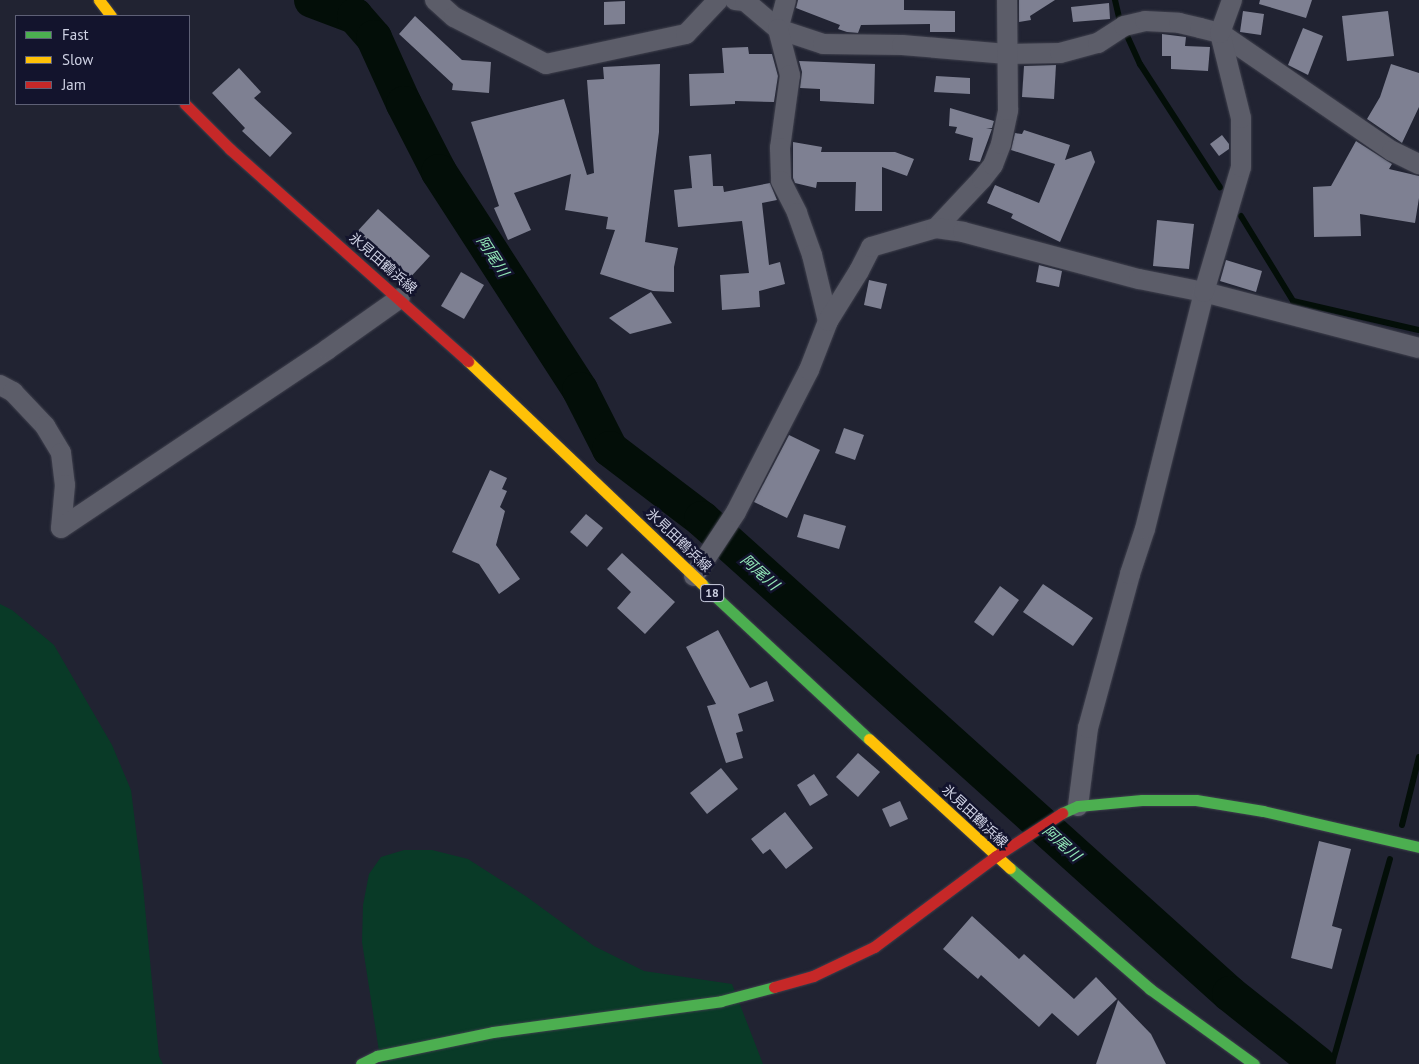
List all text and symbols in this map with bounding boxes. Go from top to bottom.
legend [15,15,190,105]
text: Fast [62,25,89,44]
text: Slow [62,50,93,69]
text: Jam [62,75,86,94]
street label: 氷見田鶴浜線 [346,229,420,297]
water label: 阿尾川 [473,232,513,280]
street label: 氷見田鶴浜線 [643,505,715,575]
water label: 阿尾川 [737,550,783,594]
road number: 18 [700,584,724,602]
street label: 氷見田鶴浜線 [939,781,1011,851]
water label: 阿尾川 [1039,821,1085,865]

